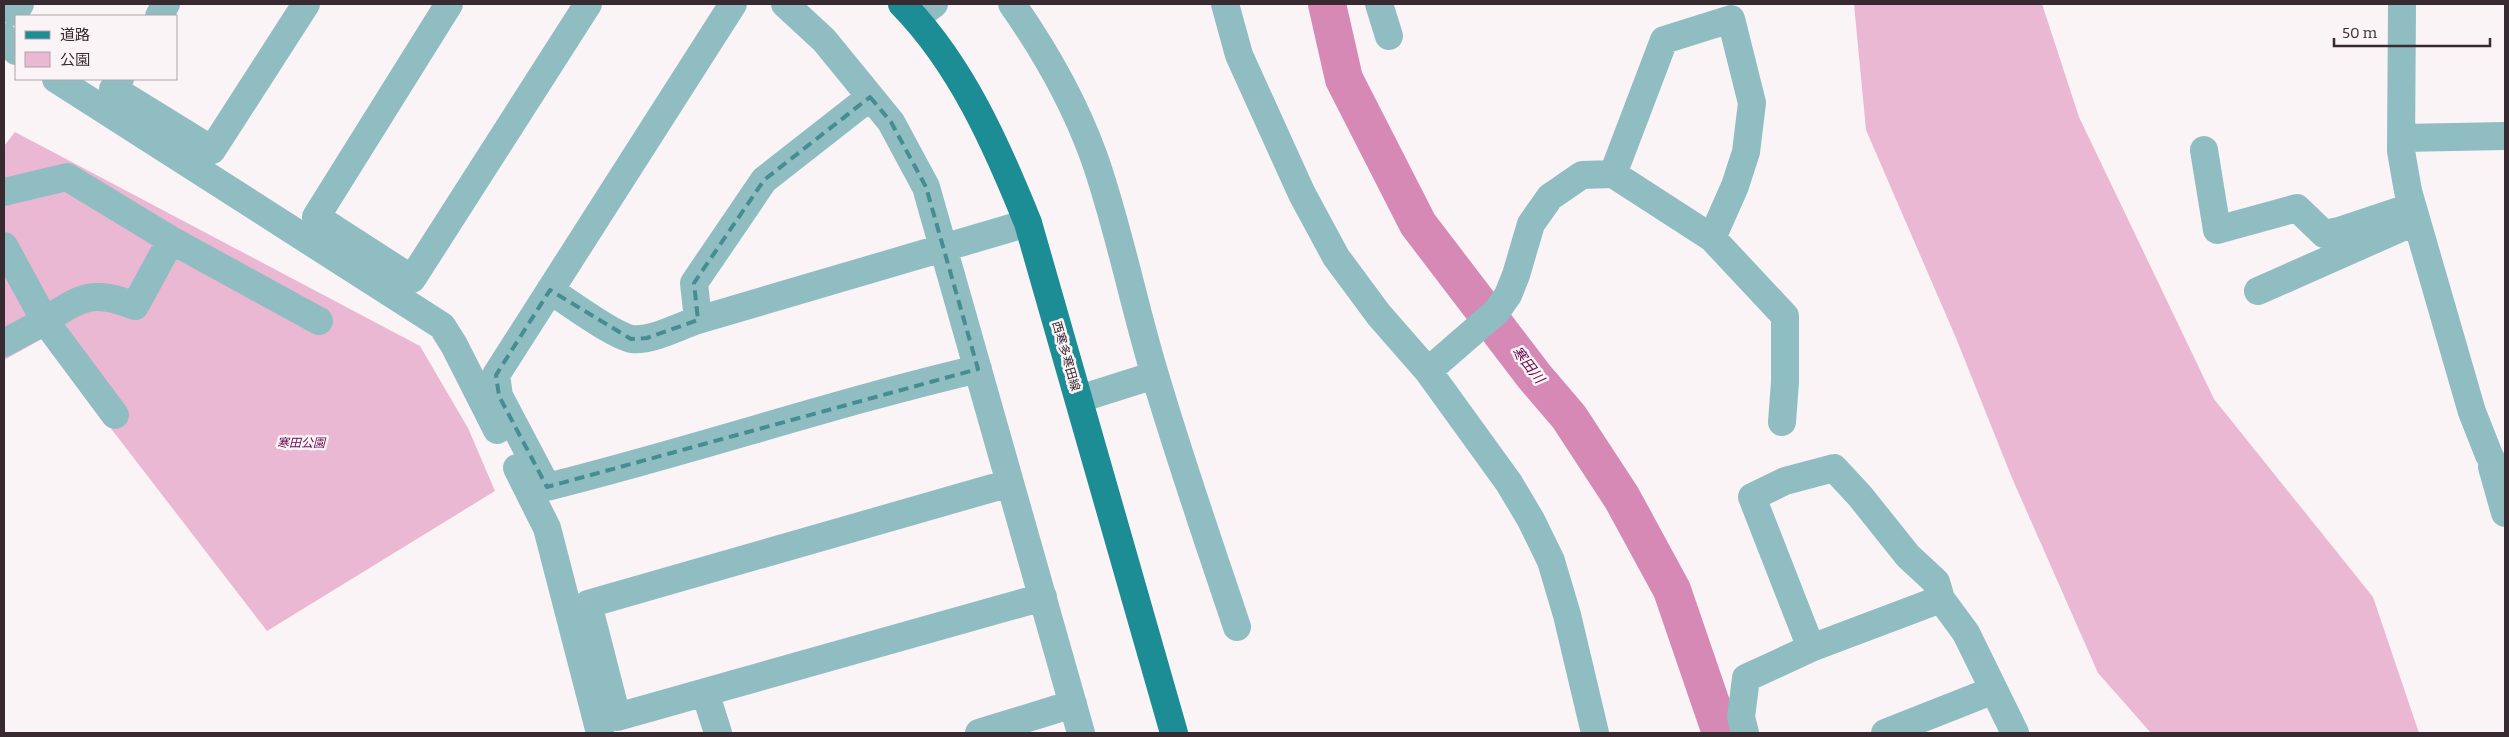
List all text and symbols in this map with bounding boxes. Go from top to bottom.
legend [15,15,178,80]
scale bar [2334,15,2490,47]
text: 50 m [2342,24,2378,42]
text: 道路 [60,26,90,44]
text: 公園 [60,51,90,69]
street label: 西寒多寒田線 [1049,319,1083,393]
water label: 寒田川 [1508,343,1549,388]
park label: 寒田公園 [277,436,327,450]

